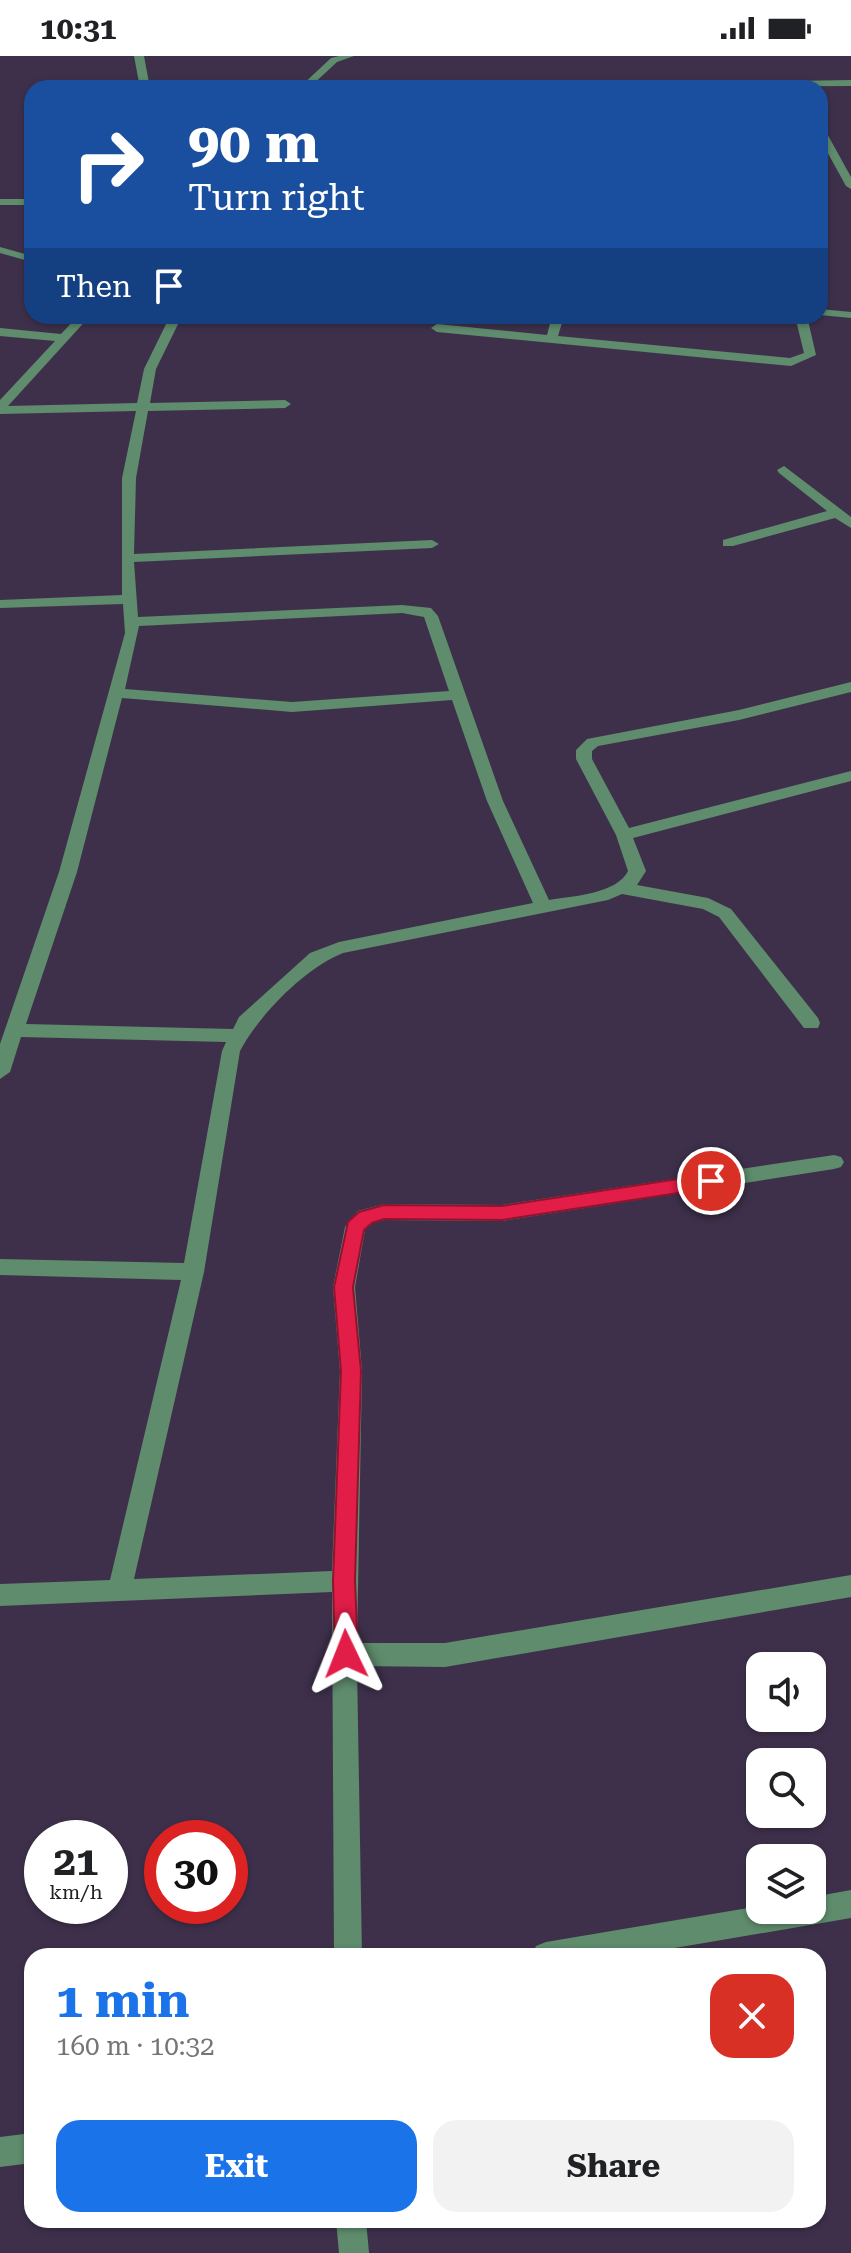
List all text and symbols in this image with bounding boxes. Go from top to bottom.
text: 10:31 [40,11,117,46]
text: 90 m [188,110,319,176]
icon: right [56,112,160,216]
text: Turn right [188,177,365,219]
icon: arrive [147,264,191,308]
text: Then [56,269,131,304]
pin [677,1147,745,1215]
icon: arrive [689,1159,733,1203]
position arrow [304,1612,388,1696]
map controls [746,1652,826,1924]
button: sound [746,1652,826,1732]
button: search [746,1748,826,1828]
speed limit sign: 30 [144,1820,248,1924]
text: 21 [54,1838,98,1885]
button: layers [746,1844,826,1924]
text: km/h [49,1880,103,1904]
text: 1 min [56,1973,189,2029]
button: close [710,1974,794,2058]
text: 160 m · 10:32 [56,2031,215,2061]
button: Exit [56,2120,417,2212]
button: Share [433,2120,794,2212]

